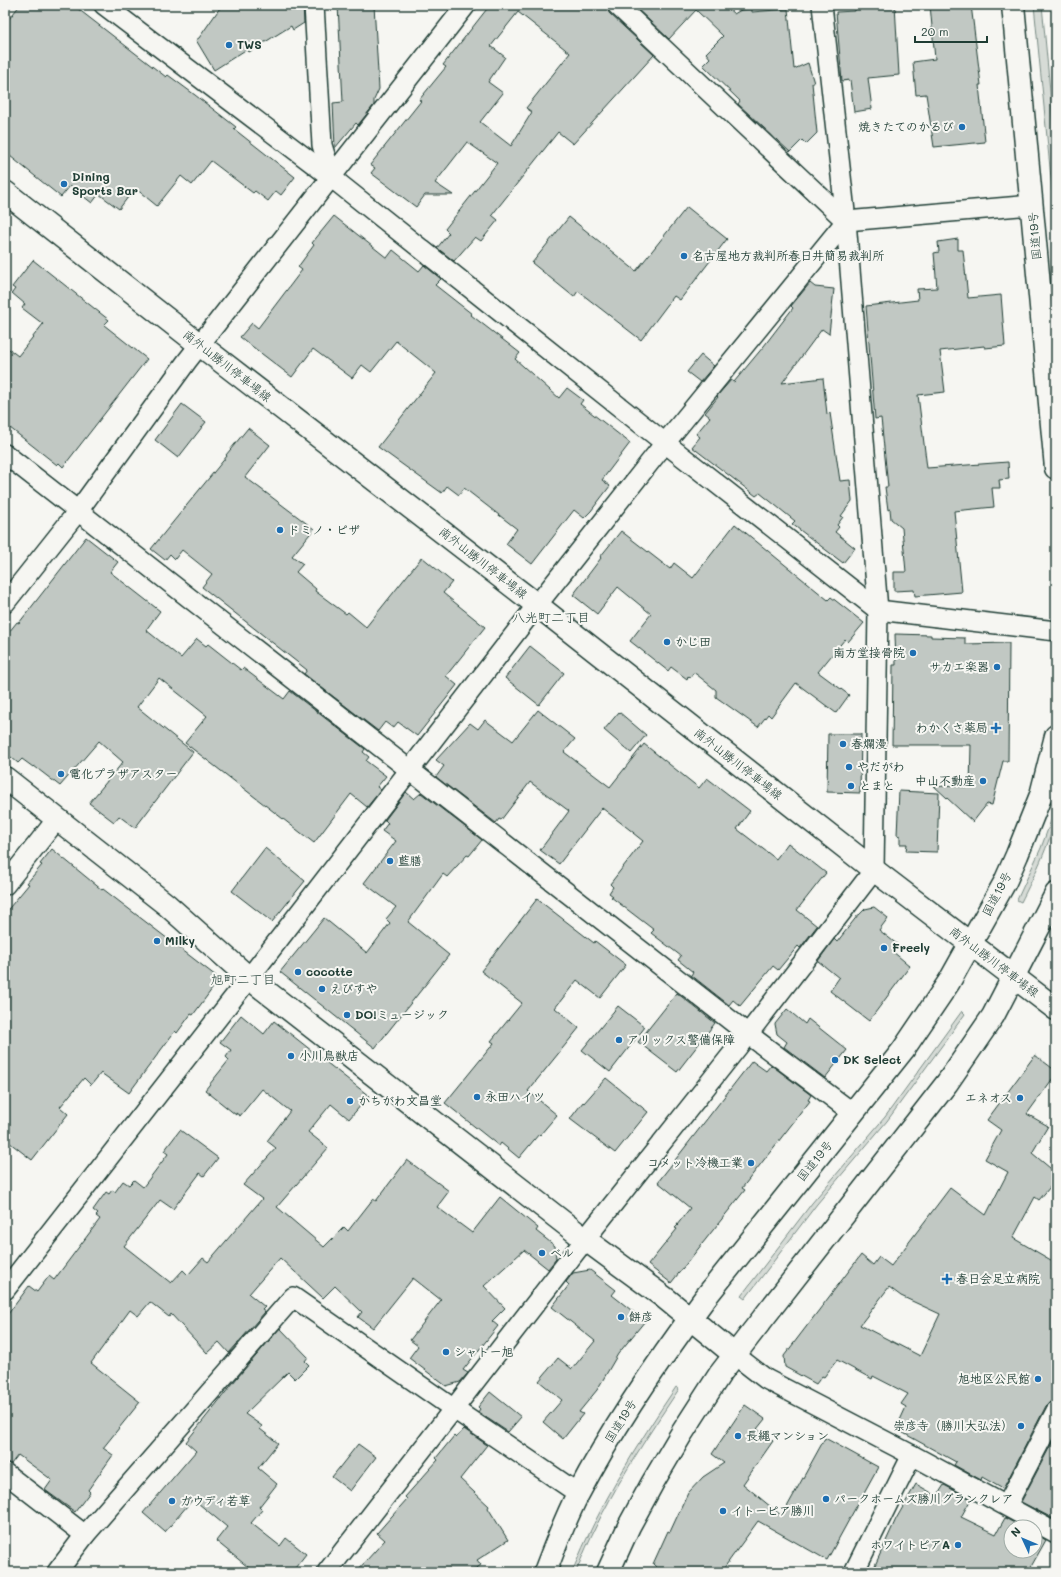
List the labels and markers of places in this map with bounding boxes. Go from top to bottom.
place label: TWS [237,36,262,52]
marker: TWS [224,40,234,50]
place label: 焼きたてのかるび [858,118,954,134]
marker: 焼きたてのかるび [957,122,967,132]
place label: Dining Sports Bar [72,168,138,198]
marker: Dining Sports Bar [59,179,69,189]
place label: 名古屋地方裁判所春日井簡易裁判所 [692,247,885,263]
marker: 名古屋地方裁判所春日井簡易裁判所 [679,251,689,261]
place label: ドミノ・ピザ [288,521,360,537]
marker: ドミノ・ピザ [275,525,285,535]
place label: かじ田 [675,633,711,649]
marker: かじ田 [662,637,672,647]
place label: 南方堂接骨院 [833,644,905,660]
marker: 南方堂接骨院 [908,648,918,658]
place label: サカエ楽器 [929,658,989,674]
marker: サカエ楽器 [992,662,1002,672]
place label: わかくさ薬局 [916,719,988,735]
marker: わかくさ薬局 [991,723,1001,733]
place label: 春爛漫 [851,735,887,751]
marker: 春爛漫 [838,739,848,749]
place label: やだがわ [857,758,905,774]
marker: やだがわ [844,762,854,772]
place label: 電化プラザアスター [69,765,177,781]
marker: 電化プラザアスター [56,769,66,779]
place label: 中山不動産 [915,772,975,788]
marker: 中山不動産 [978,776,988,786]
place label: とまと [859,777,895,793]
marker: とまと [846,781,856,791]
place label: 藍膳 [398,852,422,868]
marker: 藍膳 [385,856,395,866]
place label: Milky [165,932,195,948]
marker: Milky [152,936,162,946]
place label: Freely [892,939,930,955]
marker: Freely [879,943,889,953]
place label: cocotte [306,963,353,979]
marker: cocotte [293,967,303,977]
place label: えびすや [330,980,378,996]
marker: えびすや [317,984,327,994]
place label: DO!ミュージック [355,1006,449,1022]
marker: DO!ミュージック [342,1010,352,1020]
place label: アリックス警備保障 [627,1031,735,1047]
marker: アリックス警備保障 [614,1035,624,1045]
place label: 小川鳥獣店 [299,1047,359,1063]
marker: 小川鳥獣店 [286,1051,296,1061]
place label: DK Select [843,1051,901,1067]
marker: DK Select [830,1055,840,1065]
place label: 永田ハイツ [485,1088,545,1104]
place label: エネオス [965,1089,1012,1105]
place label: かちがわ文昌堂 [358,1092,442,1108]
marker: 永田ハイツ [472,1092,482,1102]
marker: エネオス [1015,1093,1025,1103]
marker: かちがわ文昌堂 [345,1096,355,1106]
place label: コメット冷機工業 [647,1154,743,1170]
marker: コメット冷機工業 [746,1158,756,1168]
place label: ベル [550,1244,574,1260]
marker: ベル [537,1248,547,1258]
place label: 春日会足立病院 [956,1270,1040,1286]
marker: 春日会足立病院 [941,1273,953,1285]
place label: 餅彦 [629,1308,653,1324]
marker: 餅彦 [616,1312,626,1322]
place label: シャトー旭 [454,1343,514,1359]
marker: シャトー旭 [441,1347,451,1357]
place label: 旭地区公民館 [958,1370,1030,1386]
marker: 旭地区公民館 [1033,1374,1043,1384]
place label: 崇彦寺（勝川大弘法） [893,1417,1013,1433]
marker: 崇彦寺（勝川大弘法） [1016,1421,1026,1431]
place label: 長繩マンション [746,1427,829,1443]
marker: 長繩マンション [733,1431,743,1441]
place label: パークホームズ勝川グランクレア [834,1490,1014,1506]
place label: ガウディ若草 [180,1492,251,1508]
marker: パークホームズ勝川グランクレア [821,1494,831,1504]
marker: ガウディ若草 [167,1496,177,1506]
place label: イトーピア勝川 [731,1502,815,1518]
marker: イトーピア勝川 [718,1506,728,1516]
place label: ホワイトピアA [870,1536,950,1552]
marker: ホワイトピアA [953,1540,963,1550]

